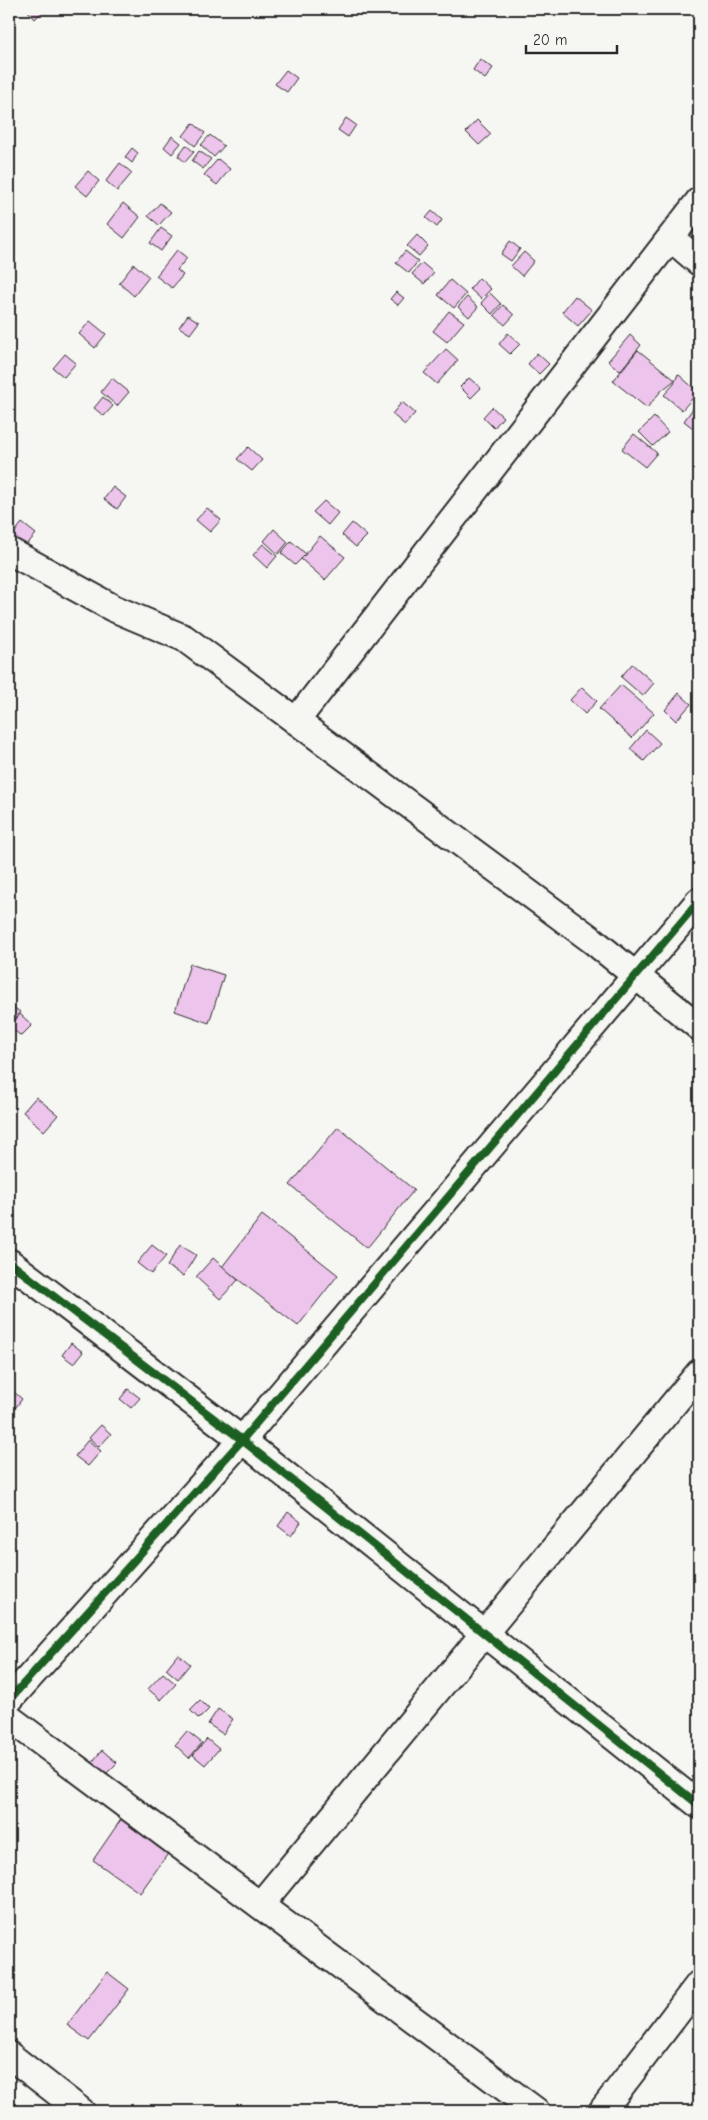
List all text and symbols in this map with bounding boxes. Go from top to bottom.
scale bar [526,22,617,54]
text: 20 m [533,31,567,49]

